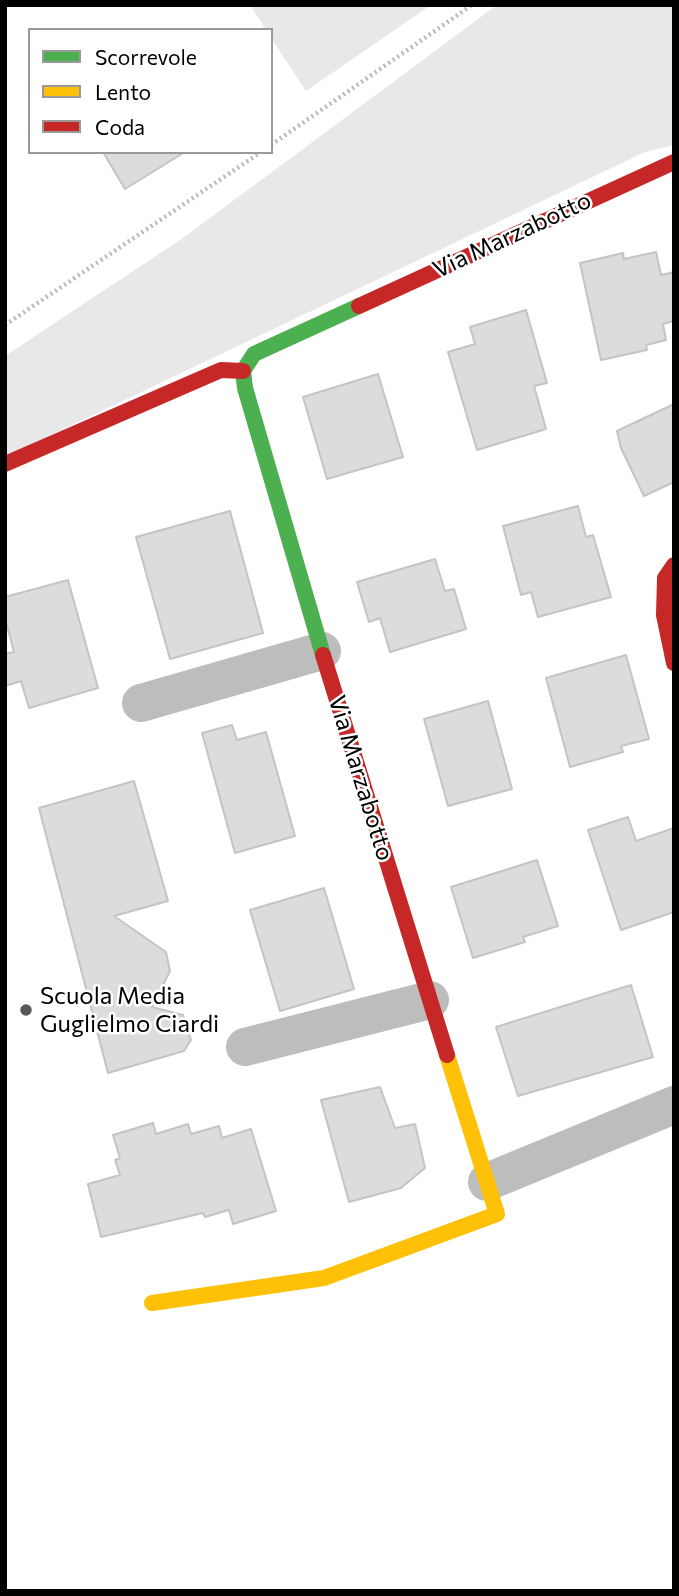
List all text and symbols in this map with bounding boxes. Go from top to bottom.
legend [28,28,273,154]
text: Scorrevole [95,44,197,69]
text: Lento [95,79,151,104]
text: Coda [95,114,145,139]
street label: Via Marzabotto [428,186,596,284]
street label: Via Marzabotto [322,692,400,864]
place label: Scuola Media Guglielmo Ciardi [40,982,219,1038]
marker: Scuola Media Guglielmo Ciardi [18,1002,34,1018]

